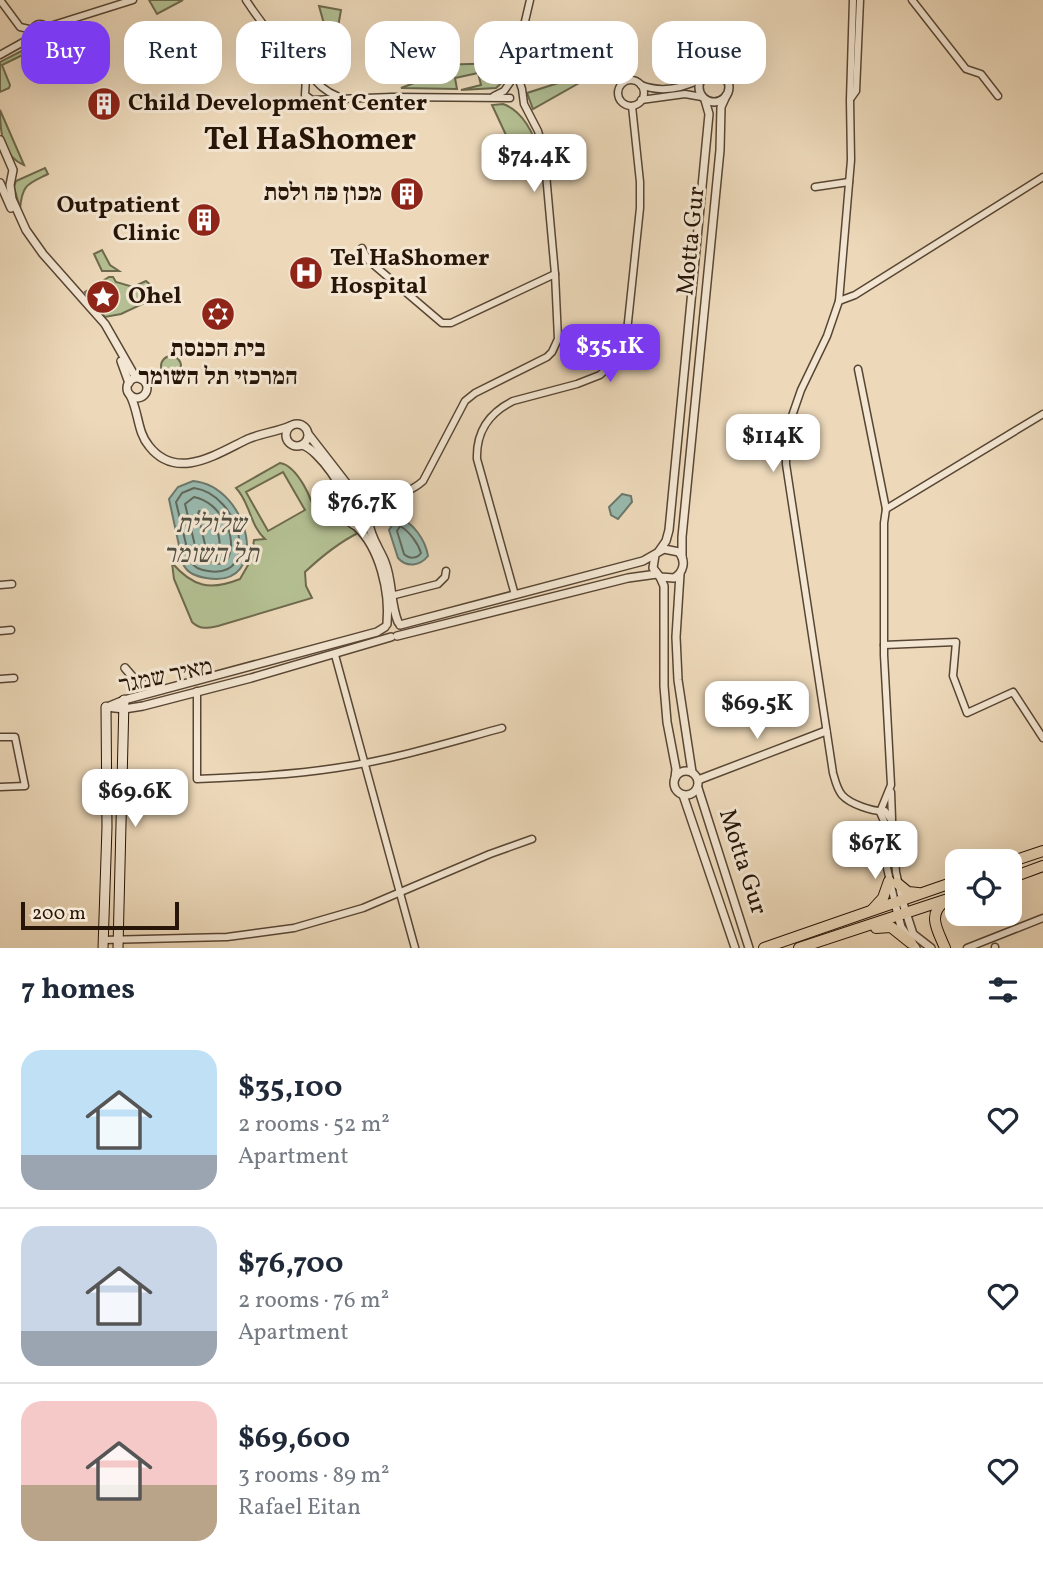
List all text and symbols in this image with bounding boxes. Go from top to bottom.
chip: Buy [21,21,110,84]
chip: Rent [124,21,222,84]
chip: Filters [236,21,351,84]
chip: New [365,21,460,84]
chip: Apartment [474,21,638,84]
chip: House [652,21,766,84]
building icon: Child Development Center [85,85,123,123]
place label: Child Development Center [128,87,427,121]
district label: Tel HaShomer [204,119,416,163]
pin: $74.4K [477,134,591,194]
text: $74.4K [497,141,571,173]
building icon: מכון פה ולסת [388,175,426,213]
place label: מכון פה ולסת [264,177,382,211]
street label: Motta Gur [669,185,715,297]
place label: Outpatient Clinic [56,189,180,251]
building icon: Outpatient Clinic [185,201,223,239]
place label: Tel HaShomer Hospital [330,242,489,304]
hospital icon: Tel HaShomer Hospital [287,254,325,292]
place icon: Ohel [84,278,122,316]
place label: Ohel [128,280,182,314]
synagogue icon: בית הכנסת המרכזי תל השומר [199,295,237,333]
pin: $35.1K [553,324,667,384]
text: $35.1K [576,331,644,363]
place label: בית הכנסת המרכזי תל השומר [138,333,298,395]
pin: $114K [724,414,822,474]
text: $114K [742,421,804,453]
pin: $76.7K [305,480,419,540]
text: $76.7K [327,487,397,519]
water label: שלולית תל השומר [163,507,260,573]
street label: מאיר שמגר [116,651,216,703]
pin: $69.5K [700,682,814,741]
text: $69.5K [721,688,793,720]
pin: $69.6K [78,770,192,829]
text: $69.6K [98,776,172,808]
street label: Motta Gur [709,805,775,919]
pin: $67K [834,822,916,881]
text: $67K [848,828,902,860]
map controls [945,849,1022,926]
button: locate [945,849,1022,926]
scale bar [21,899,178,931]
text: 200 m [32,901,86,927]
text: 7 homes [21,969,135,1011]
icon: filters [984,971,1022,1009]
text: $35,100 [238,1067,342,1109]
icon: home [77,1078,161,1162]
icon: heart [984,1101,1022,1139]
text: 2 rooms · 52 m² [238,1109,390,1141]
text: Apartment [238,1141,349,1173]
text: $76,700 [238,1243,344,1285]
icon: home [77,1254,161,1338]
icon: heart [984,1277,1022,1315]
text: 2 rooms · 76 m² [238,1285,389,1317]
text: Apartment [238,1317,349,1349]
text: $69,600 [238,1418,350,1460]
icon: home [77,1429,161,1513]
icon: heart [984,1452,1022,1490]
text: 3 rooms · 89 m² [238,1460,390,1492]
text: Rafael Eitan [238,1492,361,1524]

